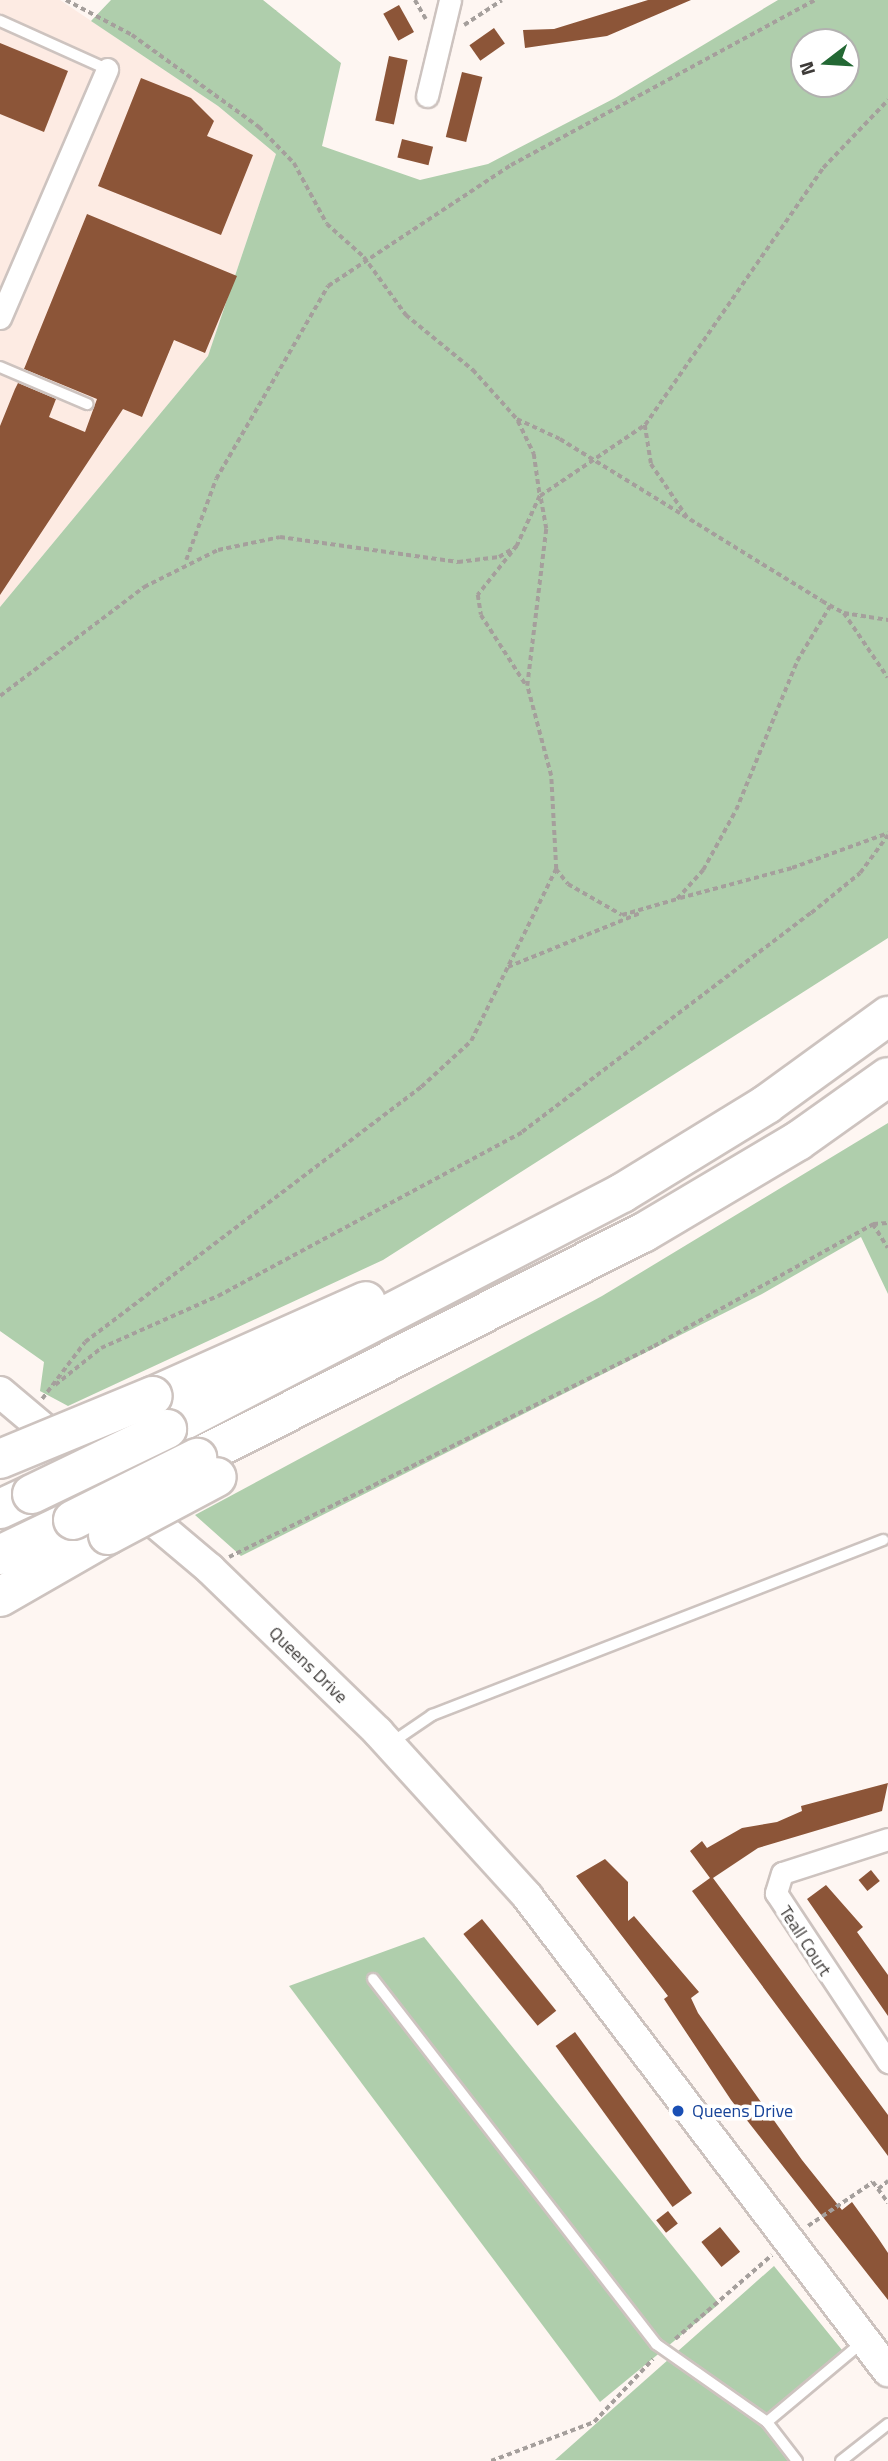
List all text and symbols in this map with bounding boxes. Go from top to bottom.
north arrow [790,28,860,98]
text: N [791,58,822,79]
street label: Queens Drive [264,1622,352,1708]
street label: Teall Court [774,1902,836,1980]
place label: Queens Drive [692,2100,793,2122]
marker: Queens Drive [670,2103,686,2119]

